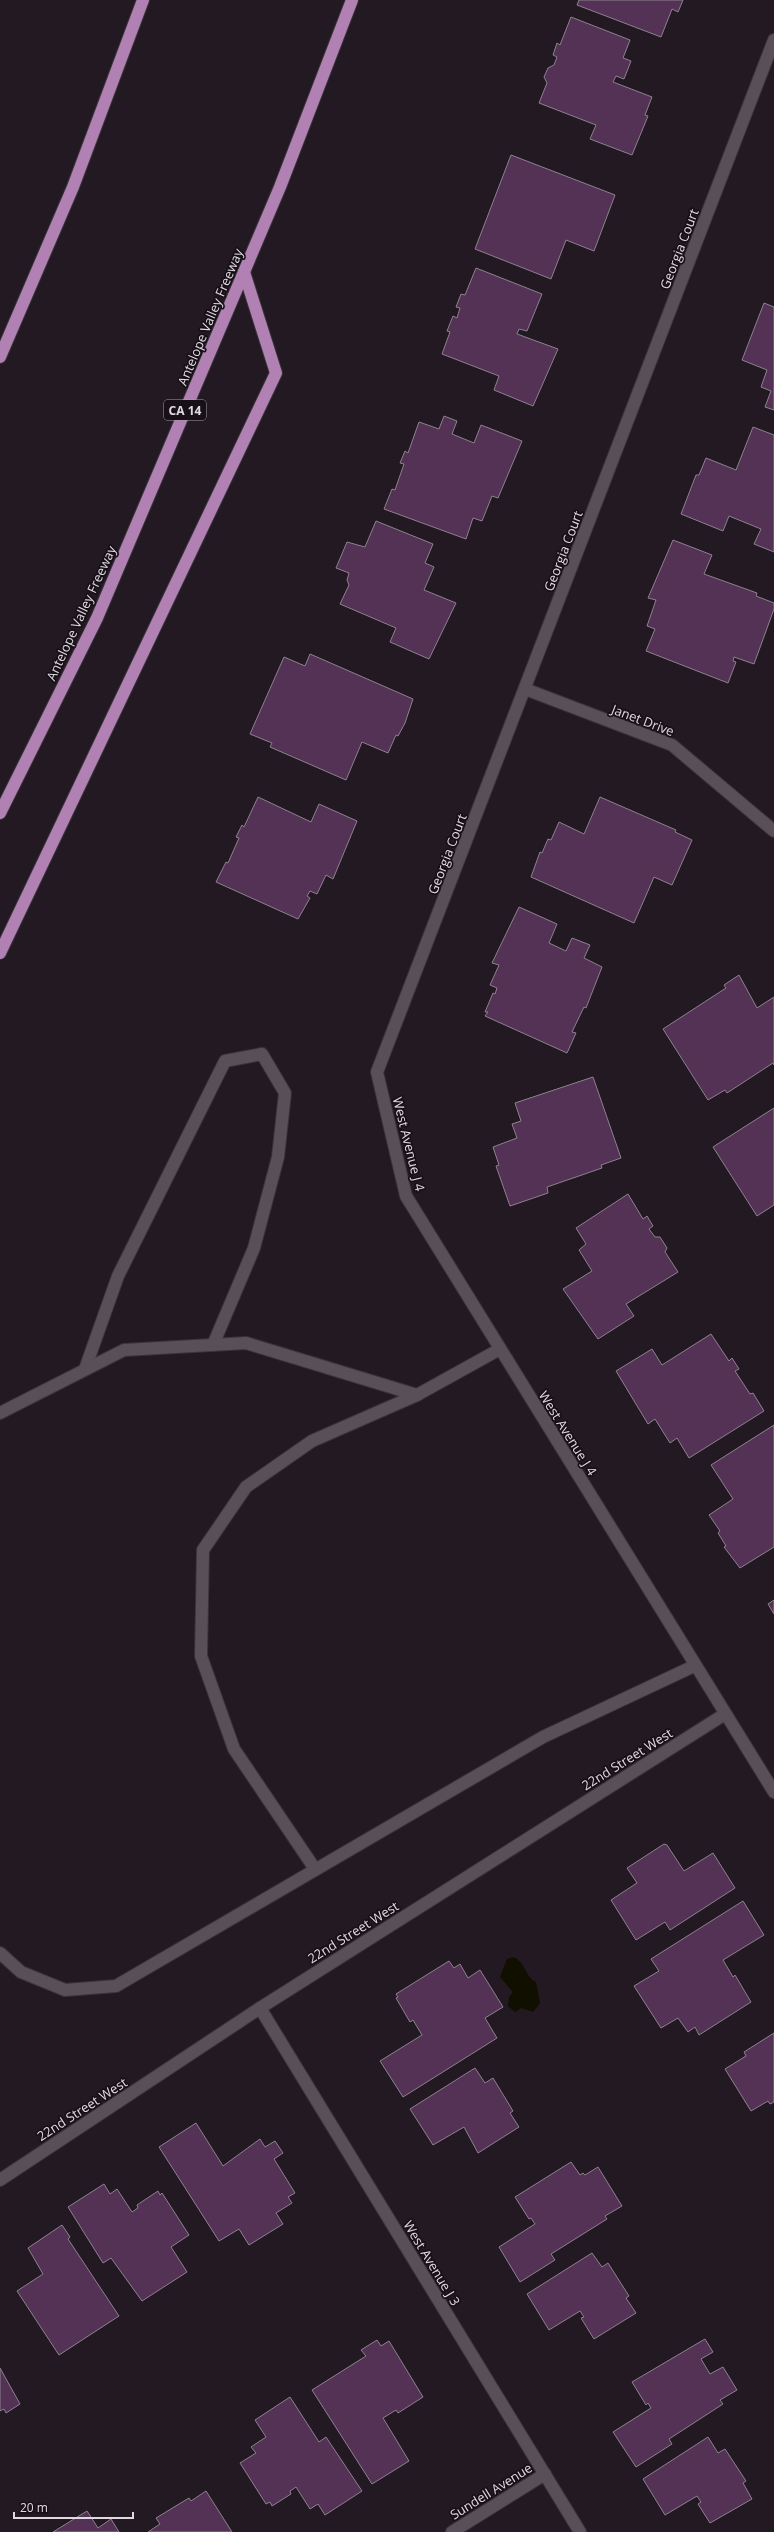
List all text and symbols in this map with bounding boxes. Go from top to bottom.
street label: Georgia Court [655,206,703,292]
street label: Antelope Valley Freeway [173,245,247,388]
road number: CA 14 [164,400,206,420]
street label: Georgia Court [539,508,587,594]
street label: Antelope Valley Freeway [42,542,120,683]
street label: Janet Drive [607,699,677,740]
street label: Georgia Court [423,811,471,897]
street label: West Avenue J 4 [389,1095,430,1194]
street label: West Avenue J 4 [535,1387,601,1479]
street label: 22nd Street West [578,1724,676,1794]
street label: 22nd Street West [304,1897,402,1967]
street label: 22nd Street West [33,2073,131,2145]
street label: West Avenue J 3 [399,2217,465,2309]
street label: Sundell Avenue [447,2459,535,2523]
scale bar [14,2494,133,2520]
text: 20 m [20,2499,48,2516]

